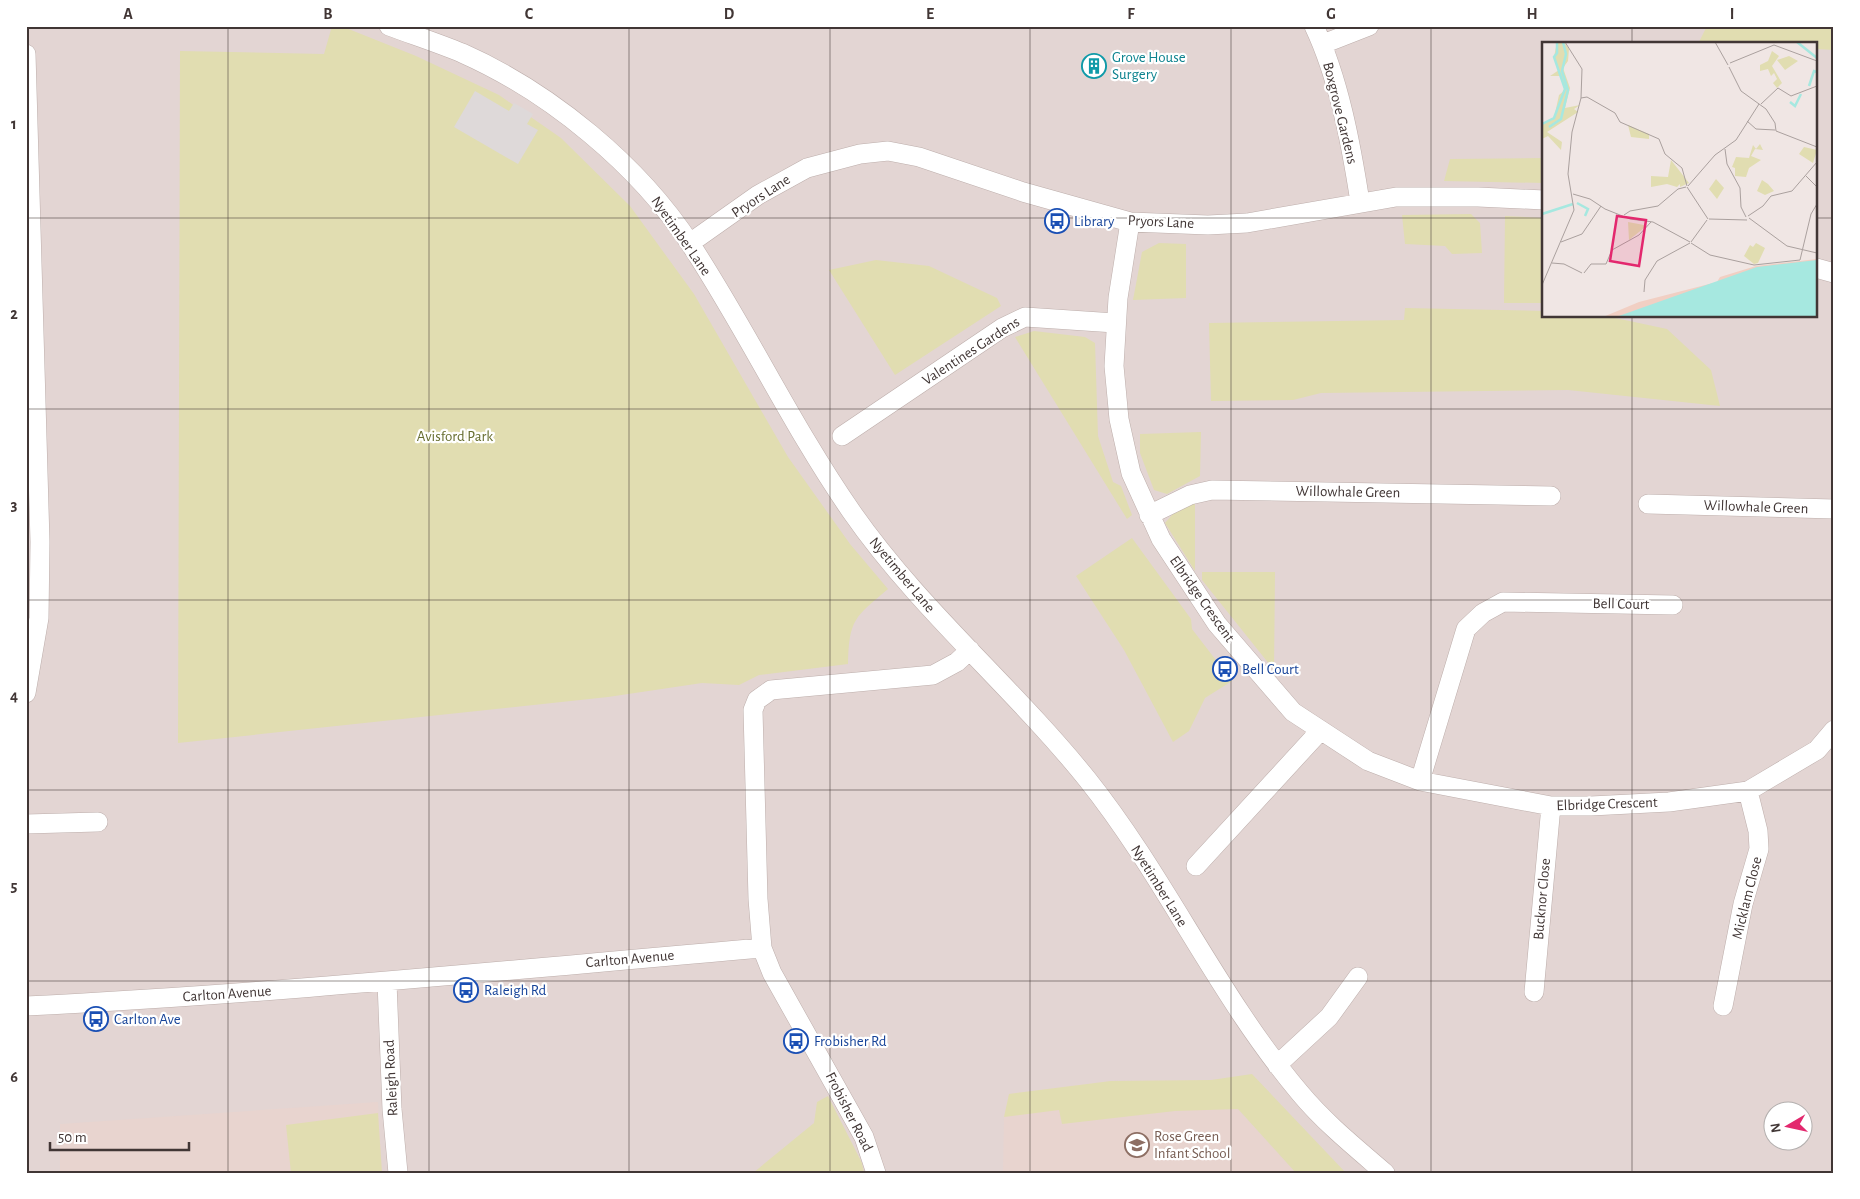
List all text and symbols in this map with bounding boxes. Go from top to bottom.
text: A [123,6,133,22]
text: B [323,6,333,22]
text: C [525,6,534,22]
text: D [724,6,735,22]
text: E [926,6,934,22]
text: F [1127,6,1135,22]
text: G [1326,6,1336,22]
text: H [1526,6,1538,22]
text: I [1730,6,1734,22]
inset map [1542,42,1818,318]
place label: Grove House Surgery [1112,50,1186,82]
building icon: Grove House Surgery [1081,53,1107,79]
street label: Boxgrove Gardens [1320,60,1360,166]
text: 1 [11,116,17,132]
street label: Pryors Lane [729,172,793,220]
street label: Nyetimber Lane [648,194,714,278]
bus stop icon: Library [1044,208,1070,234]
street label: Pryors Lane [1127,213,1195,231]
place label: Library [1074,214,1115,229]
text: 2 [10,306,18,322]
street label: Valentines Gardens [920,314,1022,388]
park label: Avisford Park [417,429,493,444]
street label: Willowhale Green [1296,484,1400,500]
text: 3 [11,497,18,513]
street label: Willowhale Green [1703,498,1809,516]
street label: Nyetimber Lane [866,535,938,615]
street label: Elbridge Crescent [1167,553,1237,645]
street label: Bell Court [1593,596,1650,612]
bus stop icon: Bell Court [1212,656,1238,682]
place label: Bell Court [1242,662,1299,677]
text: 4 [10,688,18,704]
street label: Elbridge Crescent [1556,795,1658,813]
street label: Nyetimber Lane [1128,843,1190,929]
street label: Micklam Close [1730,855,1765,941]
street label: Bucknor Close [1531,857,1553,940]
text: 5 [11,878,18,894]
street label: Carlton Avenue [585,948,675,970]
bus stop icon: Raleigh Rd [453,977,479,1003]
street label: Carlton Avenue [182,983,272,1005]
place label: Raleigh Rd [484,983,547,998]
bus stop icon: Carlton Ave [83,1006,109,1032]
place label: Carlton Ave [114,1012,181,1027]
bus stop icon: Frobisher Rd [783,1028,809,1054]
place label: Frobisher Rd [814,1034,887,1049]
street label: Raleigh Road [381,1039,400,1117]
text: 6 [10,1069,18,1085]
street label: Frobisher Road [823,1070,876,1154]
north arrow [1762,1102,1812,1152]
scale bar [50,1119,189,1151]
text: N [1768,1122,1784,1134]
place label: Rose Green Infant School [1154,1129,1230,1161]
text: 50 m [58,1130,87,1145]
school or university icon: Rose Green Infant School [1124,1132,1150,1158]

